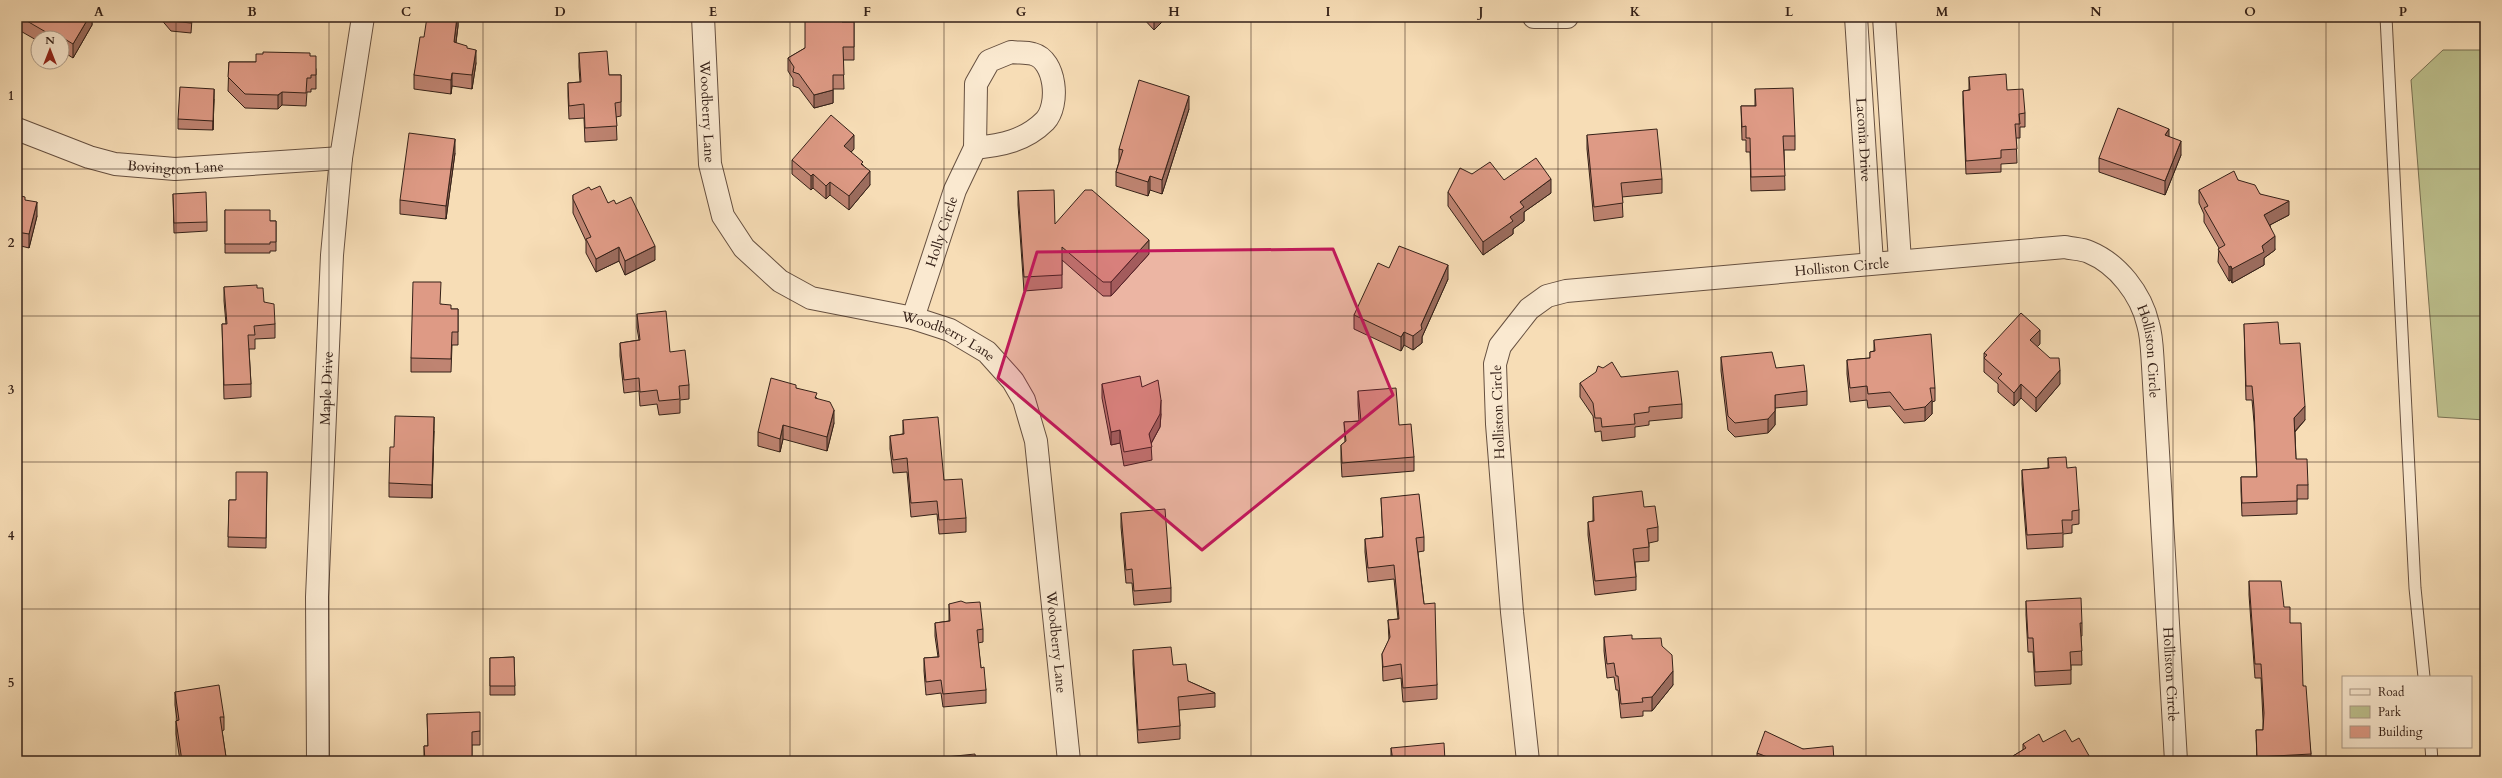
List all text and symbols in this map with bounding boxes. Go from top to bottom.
text: A [94,3,104,21]
text: B [247,3,257,21]
text: C [401,3,411,21]
text: D [554,3,566,21]
text: E [709,3,717,21]
text: F [863,3,871,21]
text: G [1016,3,1027,21]
text: H [1168,3,1180,21]
text: I [1325,3,1331,21]
text: J [1477,3,1484,21]
text: K [1630,3,1641,21]
text: L [1785,3,1794,21]
text: M [1936,3,1949,21]
text: N [2090,3,2102,21]
text: O [2244,3,2256,21]
text: P [2399,3,2407,21]
north arrow [30,30,70,70]
text: N [45,33,55,48]
street label: Woodberry Lane [696,59,719,163]
text: 1 [8,87,14,105]
street label: Laconia Drive [1852,97,1876,182]
street label: Bovington Lane [127,156,224,179]
street label: Holly Circle [921,194,962,269]
text: 2 [8,234,15,252]
street label: Holliston Circle [1794,253,1890,280]
street label: Holliston Circle [2133,301,2164,399]
street label: Woodberry Lane [899,306,1000,365]
street label: Maple Drive [315,351,337,426]
street label: Holliston Circle [1487,364,1509,460]
text: 3 [8,381,15,399]
text: 4 [8,527,15,545]
street label: Woodberry Lane [1042,589,1071,694]
street label: Holliston Circle [2159,626,2183,722]
text: 5 [8,674,14,692]
legend [2342,676,2472,748]
text: Road [2378,684,2405,700]
text: Park [2378,704,2402,720]
text: Building [2378,724,2423,740]

